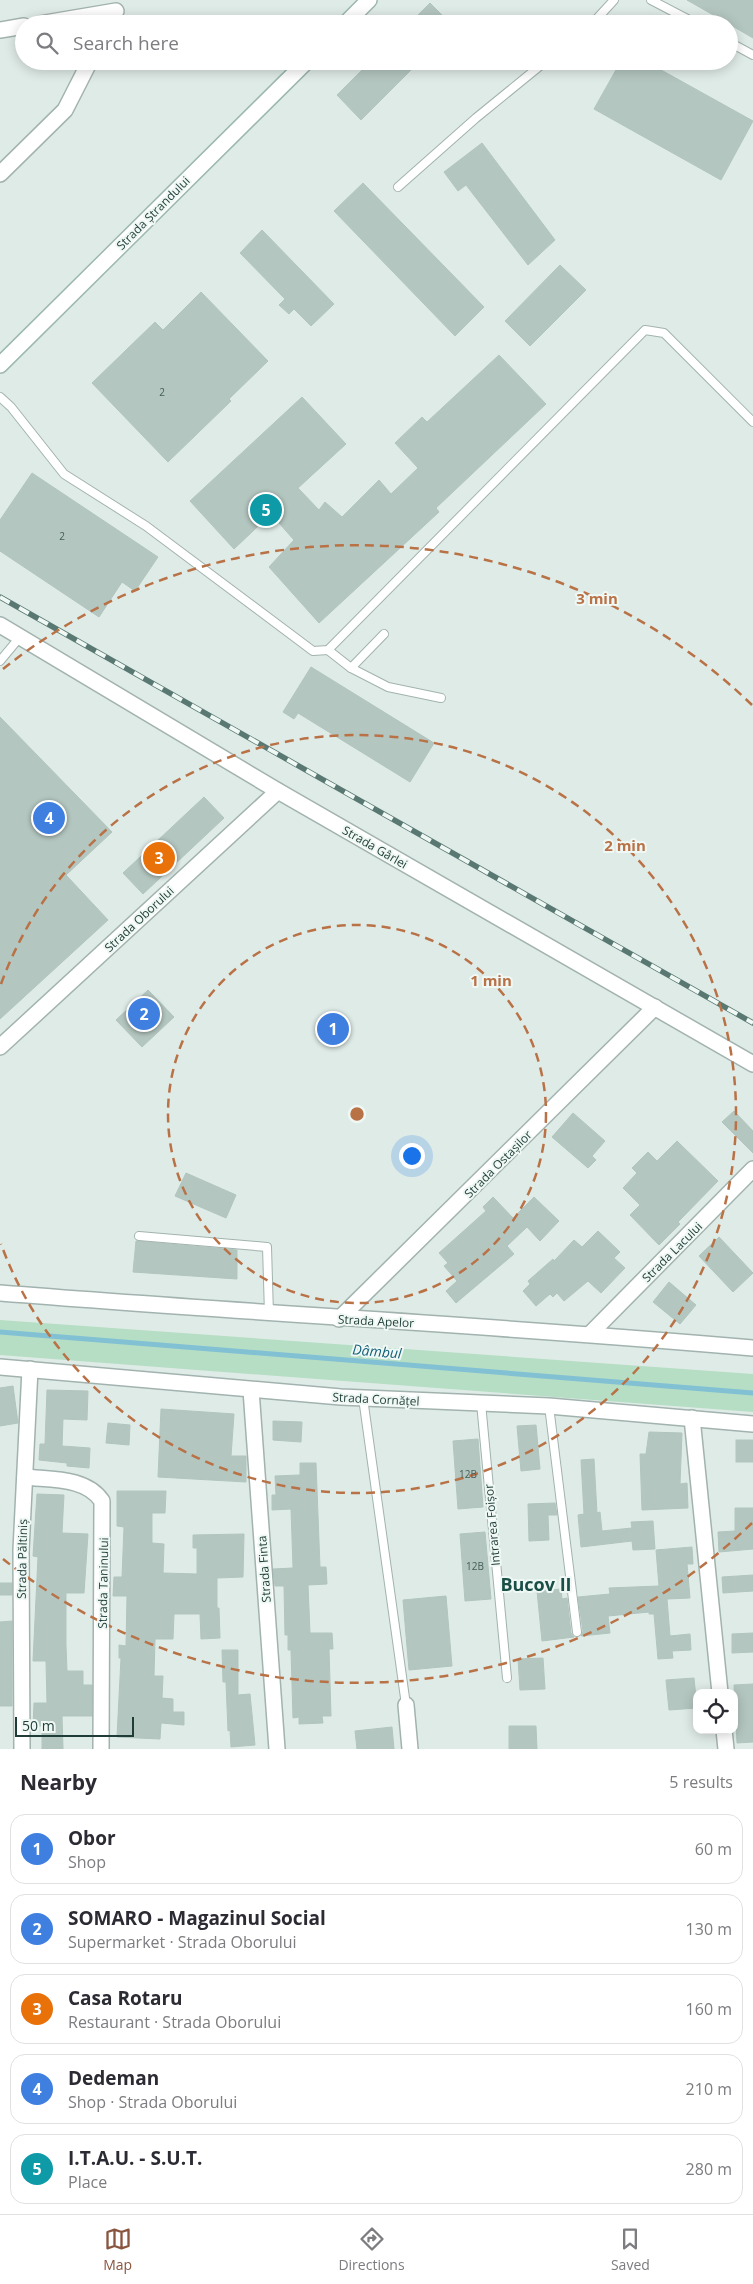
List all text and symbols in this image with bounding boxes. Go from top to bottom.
search box [15,15,738,70]
icon: search [33,29,61,57]
text: Search here [73,30,179,56]
street label: Strada Ștrandului [113,173,193,253]
house number: 2 [159,385,165,399]
pin: 5 [250,491,282,529]
house number: 2 [59,529,65,543]
text: 3 min [576,588,618,608]
pin: 4 [33,799,65,837]
street label: Strada Gârlei [339,821,411,873]
text: 2 min [604,835,646,855]
pin: 3 [143,839,175,877]
street label: Strada Oborului [101,882,177,956]
text: 1 min [470,970,512,990]
pin: 2 [128,995,160,1033]
pin: 1 [317,1010,349,1048]
centre of rings [348,1105,366,1123]
street label: Strada Ostașilor [460,1126,536,1202]
your location [399,1143,425,1169]
street label: Strada Lacului [638,1218,706,1286]
street label: Strada Apelor [337,1311,415,1331]
water label: Dâmbul [352,1339,403,1363]
street label: Strada Cornățel [332,1388,420,1410]
house number: 12B [459,1467,477,1481]
street label: Intrarea Foișor [480,1483,504,1567]
street label: Strada Păltiniș [13,1519,31,1599]
street label: Strada Finta [253,1535,275,1603]
street label: Strada Taninului [94,1537,112,1629]
house number: 12B [466,1559,484,1573]
district label: Bucov II [500,1572,572,1596]
map controls [693,1689,738,1734]
button: locate [693,1689,738,1734]
scale bar [15,1714,134,1737]
text: 50 m [22,1716,55,1735]
text: Nearby [20,1768,97,1796]
text: 5 results [669,1771,733,1793]
text: Obor [68,1825,116,1851]
text: 1 [32,1838,42,1860]
text: 60 m [695,1838,732,1860]
text: Shop [68,1851,106,1873]
text: SOMARO - Magazinul Social [68,1905,326,1931]
text: 2 [32,1918,42,1940]
text: 130 m [686,1918,732,1940]
text: Supermarket · Strada Oborului [68,1931,297,1953]
text: Casa Rotaru [68,1985,183,2011]
text: 3 [32,1998,42,2020]
text: 160 m [686,1998,732,2020]
text: Restaurant · Strada Oborului [68,2011,281,2033]
text: Dedeman [68,2065,159,2091]
text: 4 [32,2078,42,2100]
text: 210 m [686,2078,732,2100]
text: Shop · Strada Oborului [68,2091,237,2113]
text: I.T.A.U. - S.U.T. [68,2145,203,2171]
text: 5 [32,2158,42,2180]
text: 280 m [686,2158,732,2180]
text: Place [68,2171,107,2193]
tab: Map [103,2225,132,2274]
tab: Directions [338,2225,405,2274]
tab: Saved [611,2225,650,2274]

